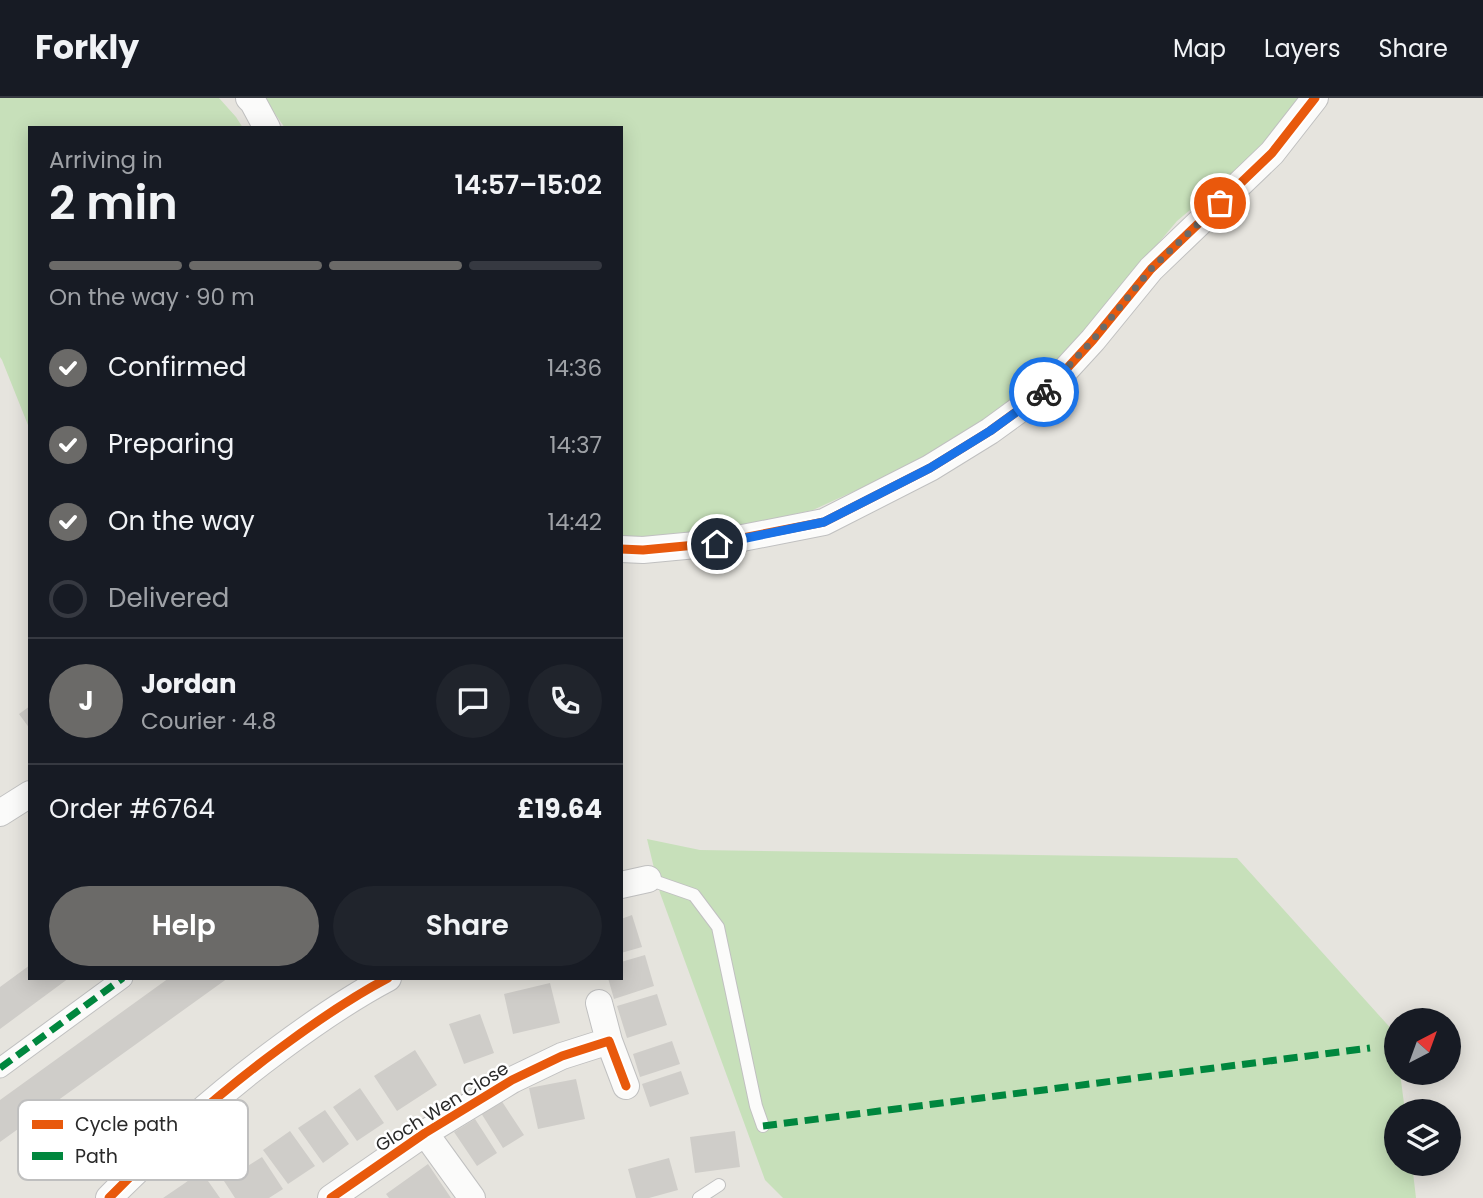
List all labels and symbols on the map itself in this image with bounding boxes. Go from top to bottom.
pin [1190,173,1250,233]
courier [1009,357,1079,427]
pin [687,514,747,574]
north arrow [1384,1008,1461,1085]
street label: Gloch Wen Close [370,1056,513,1158]
legend [18,1100,248,1180]
text: Cycle path [75,1111,178,1138]
text: Path [75,1143,118,1170]

